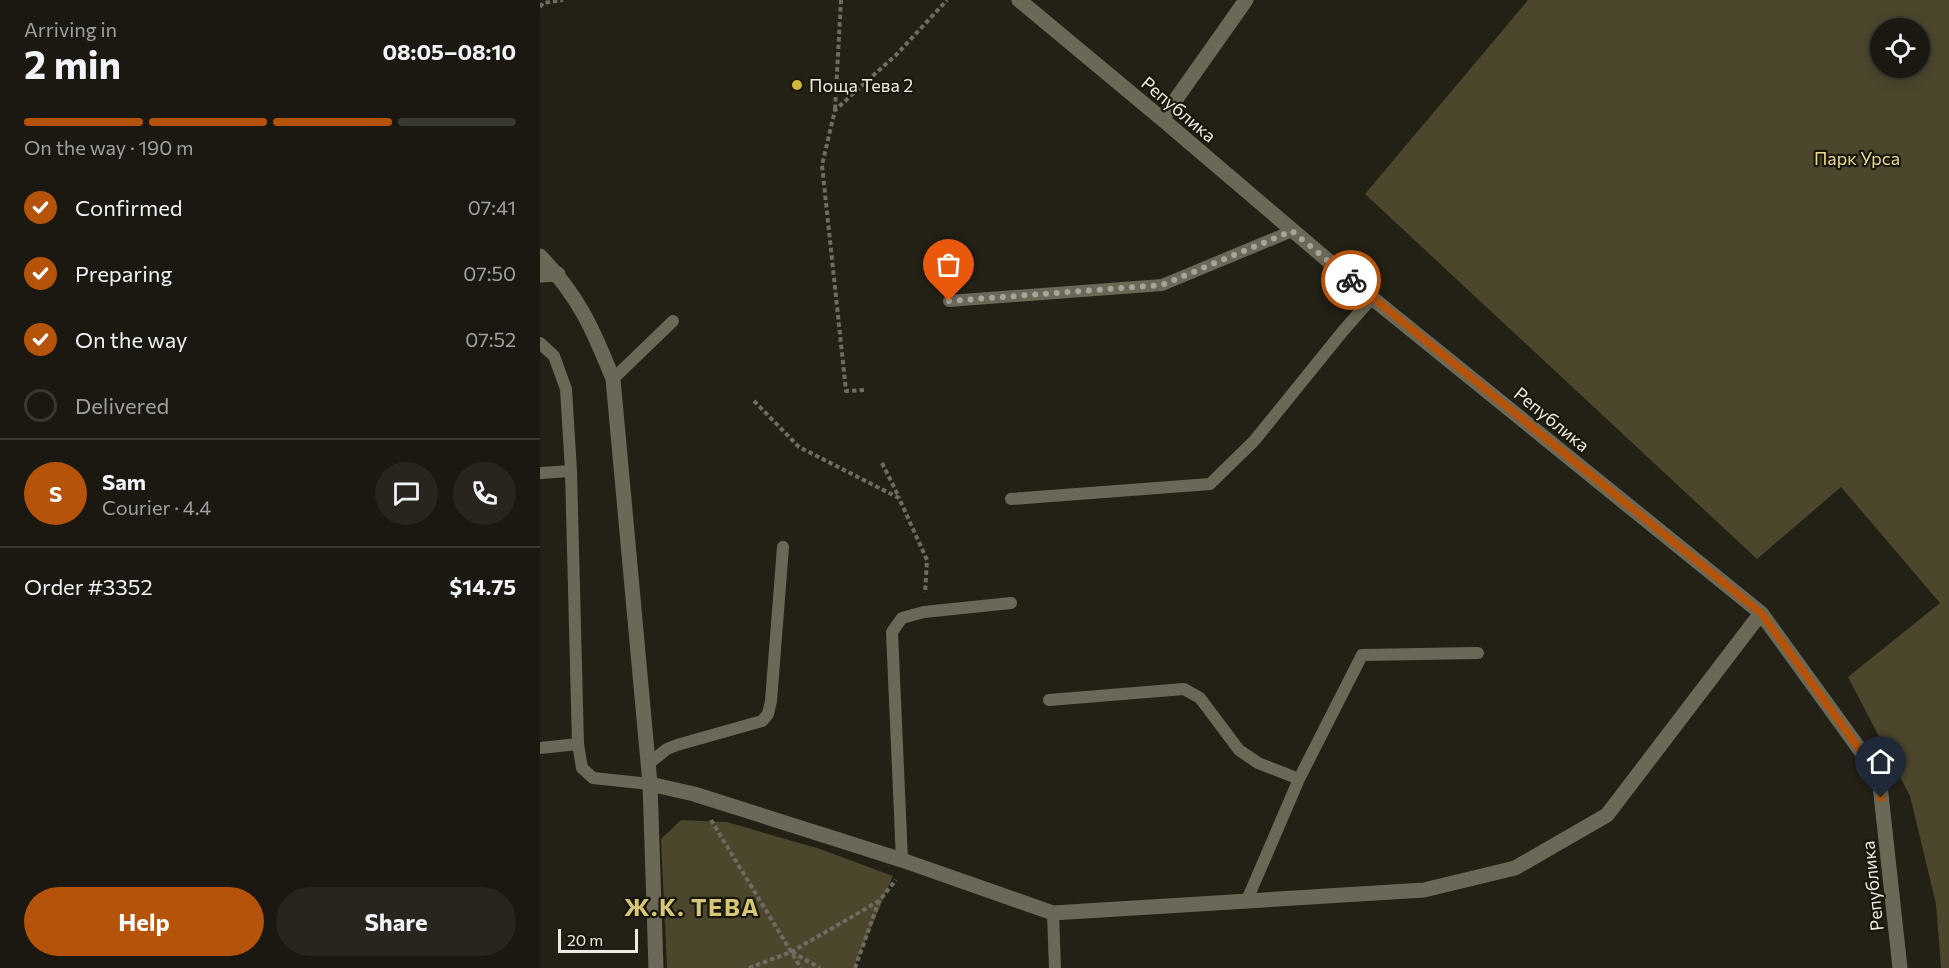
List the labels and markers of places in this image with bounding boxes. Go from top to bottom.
place label: Поща Тева 2 [809,74,913,96]
marker: Поща Тева 2 [790,78,804,92]
pin [923,239,974,301]
pin [1855,736,1906,798]

